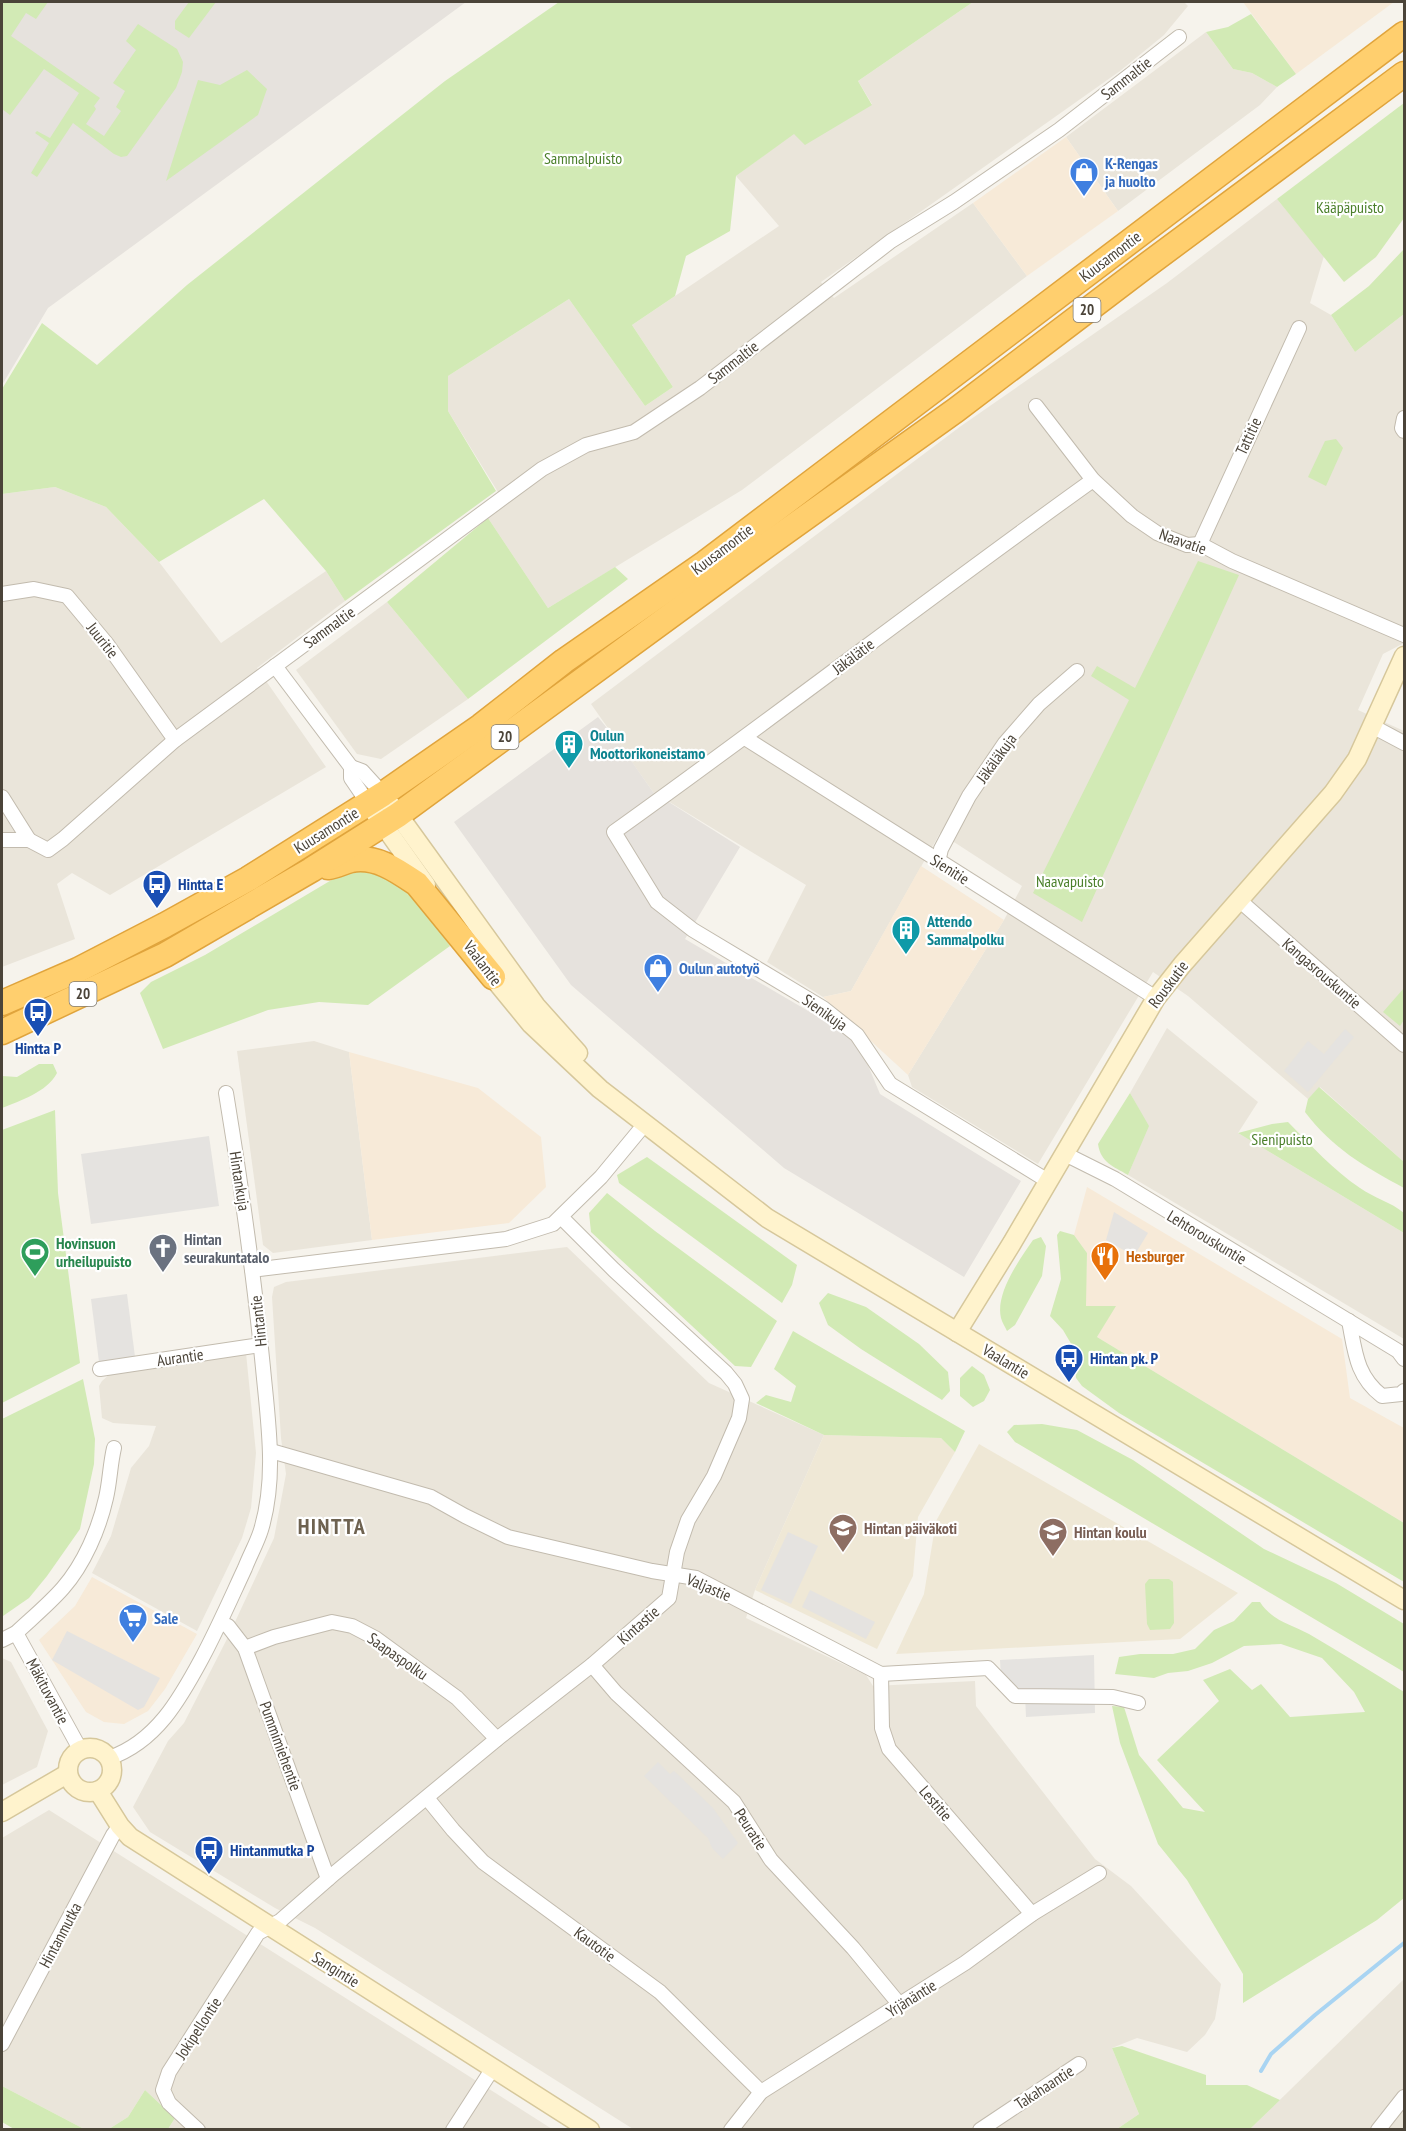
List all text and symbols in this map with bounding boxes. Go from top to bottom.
street label: Sammaltie [1097,52,1155,104]
park label: Sammalpuisto [544,148,622,168]
place label: K-Rengas ja huolto [1104,153,1158,191]
shop icon: K-Rengas ja huolto [1068,156,1100,198]
park label: Kääpäpuisto [1316,197,1384,217]
street label: Kuusamontie [1075,226,1145,286]
road number: 20 [1074,298,1100,322]
street label: Sammaltie [704,336,762,388]
street label: Tattitie [1231,414,1265,458]
street label: Kuusamontie [687,519,757,579]
street label: Naavatie [1157,524,1209,558]
street label: Sammaltie [299,602,359,652]
street label: Juuritie [82,617,123,662]
street label: Jäkälätie [827,634,878,679]
road number: 20 [492,725,518,749]
place label: Oulun Moottorikoneistamo [590,725,705,763]
building icon: Oulun Moottorikoneistamo [553,728,585,770]
street label: Jäkäläkuja [971,729,1021,787]
street label: Kuusamontie [290,802,362,858]
street label: Sienitie [927,849,973,889]
bus stop icon: Hintta E [141,868,173,910]
park label: Naavapuisto [1036,871,1104,891]
place label: Hintta E [178,874,223,894]
place label: Attendo Sammalpolku [926,911,1004,949]
building icon: Attendo Sammalpolku [890,914,922,956]
street label: Kangasrouskuntie [1278,933,1366,1013]
street label: Vaalantie [459,936,506,989]
shop icon: Oulun autotyö [642,952,674,994]
street label: Rouskutie [1144,956,1192,1012]
place label: Oulun autotyö [679,958,760,978]
road number: 20 [70,982,97,1006]
street label: Sienikuja [799,989,851,1035]
bus stop icon: Hintta P [22,996,54,1038]
place label: Hintta P [15,1038,61,1058]
park label: Sienipuisto [1251,1129,1313,1149]
street label: Hintankuja [225,1150,255,1212]
street label: Lehtorouskuntie [1164,1205,1250,1269]
place label: Hintan seurakuntatalo [184,1229,269,1267]
church icon: Hintan seurakuntatalo [147,1232,179,1274]
place label: Hovinsuon urheilupuisto [56,1233,132,1271]
sports icon: Hovinsuon urheilupuisto [19,1236,51,1278]
restaurant icon: Hesburger [1089,1240,1121,1282]
place label: Hesburger [1126,1246,1185,1266]
street label: Hintantie [245,1294,271,1348]
street label: Vaalantie [978,1339,1033,1383]
bus stop icon: Hintan pk. P [1053,1342,1085,1384]
street label: Aurantie [155,1344,205,1370]
place label: Hintan pk. P [1090,1348,1158,1368]
district label: HINTTA [298,1512,366,1540]
school or university icon: Hintan päiväkoti [827,1512,859,1554]
school or university icon: Hintan koulu [1037,1516,1069,1558]
place label: Hintan päiväkoti [864,1518,958,1538]
place label: Hintan koulu [1074,1522,1147,1542]
street label: Valjastie [683,1568,734,1605]
street label: Kintastie [613,1601,663,1649]
supermarket icon: Sale [117,1602,149,1644]
place label: Sale [154,1608,179,1628]
street label: Saapaspolku [364,1628,432,1684]
street label: Mäkituvantie [22,1655,74,1727]
street label: Pummimiehentie [256,1699,306,1793]
street label: Lestitie [915,1781,957,1825]
street label: Peuratie [730,1804,772,1854]
bus stop icon: Hintanmutka P [193,1834,225,1876]
place label: Hintanmutka P [230,1840,315,1860]
street label: Hintanmutka [34,1899,86,1971]
street label: Kautotie [570,1922,620,1966]
street label: Sangintie [309,1947,363,1991]
street label: Yrjänäntie [882,1975,940,2021]
street label: Jokipellontie [170,1993,225,2064]
street label: Takahaantie [1011,2061,1077,2113]

